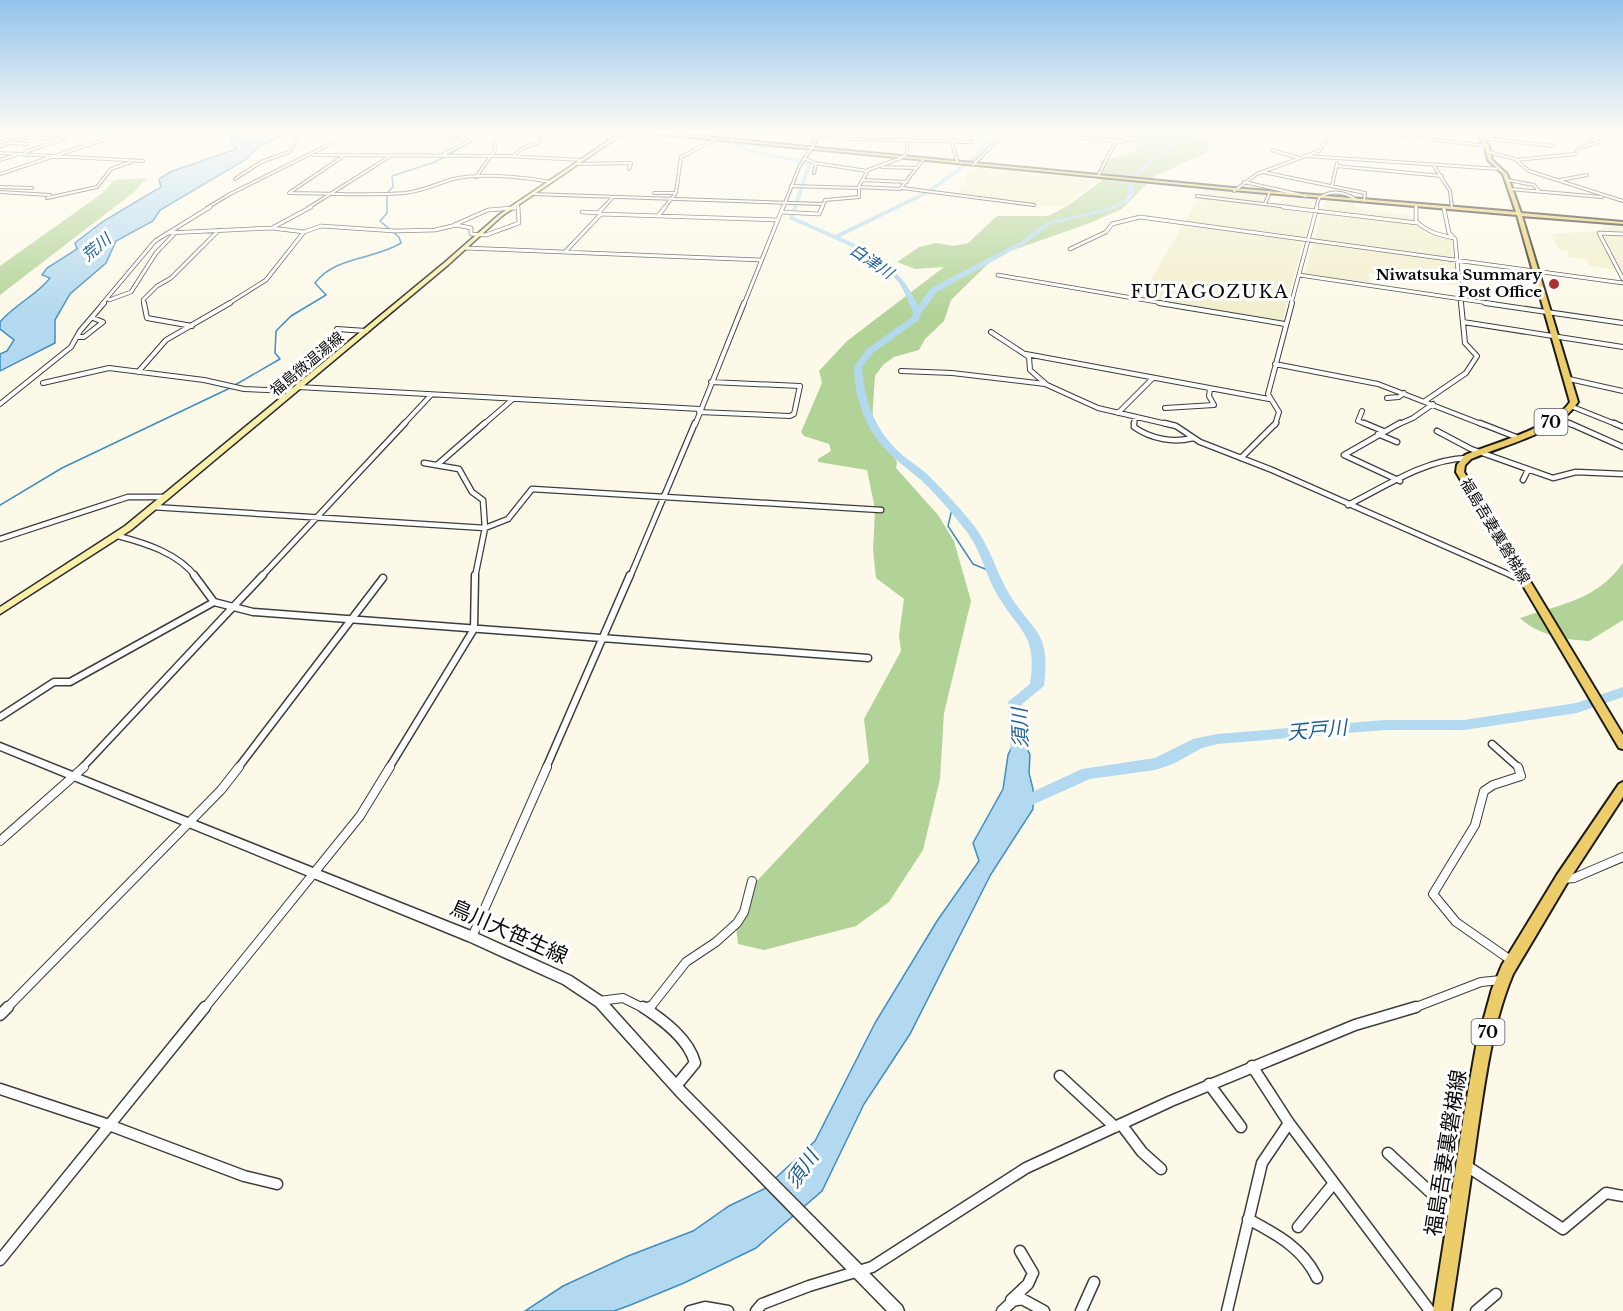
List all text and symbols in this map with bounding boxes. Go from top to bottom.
water label: 荒川 [77,228,116,265]
water label: 白津川 [847,239,899,284]
place label: Niwatsuka Summary Post Office [1376,265,1542,301]
marker: Niwatsuka Summary Post Office [1547,277,1561,291]
district label: FUTAGOZUKA [1131,281,1289,303]
street label: 福島微温湯線 [266,327,347,400]
road number: 70 [1534,409,1568,435]
street label: 福島吾妻裏磐梯線 [1456,474,1534,587]
water label: 須川 [1007,706,1033,748]
water label: 天戸川 [1286,715,1350,745]
street label: 鳥川大笹生線 [446,894,572,970]
road number: 70 [1472,1019,1504,1045]
street label: 福島吾妻裏磐梯線 [1420,1068,1472,1238]
water label: 須川 [781,1144,824,1192]

